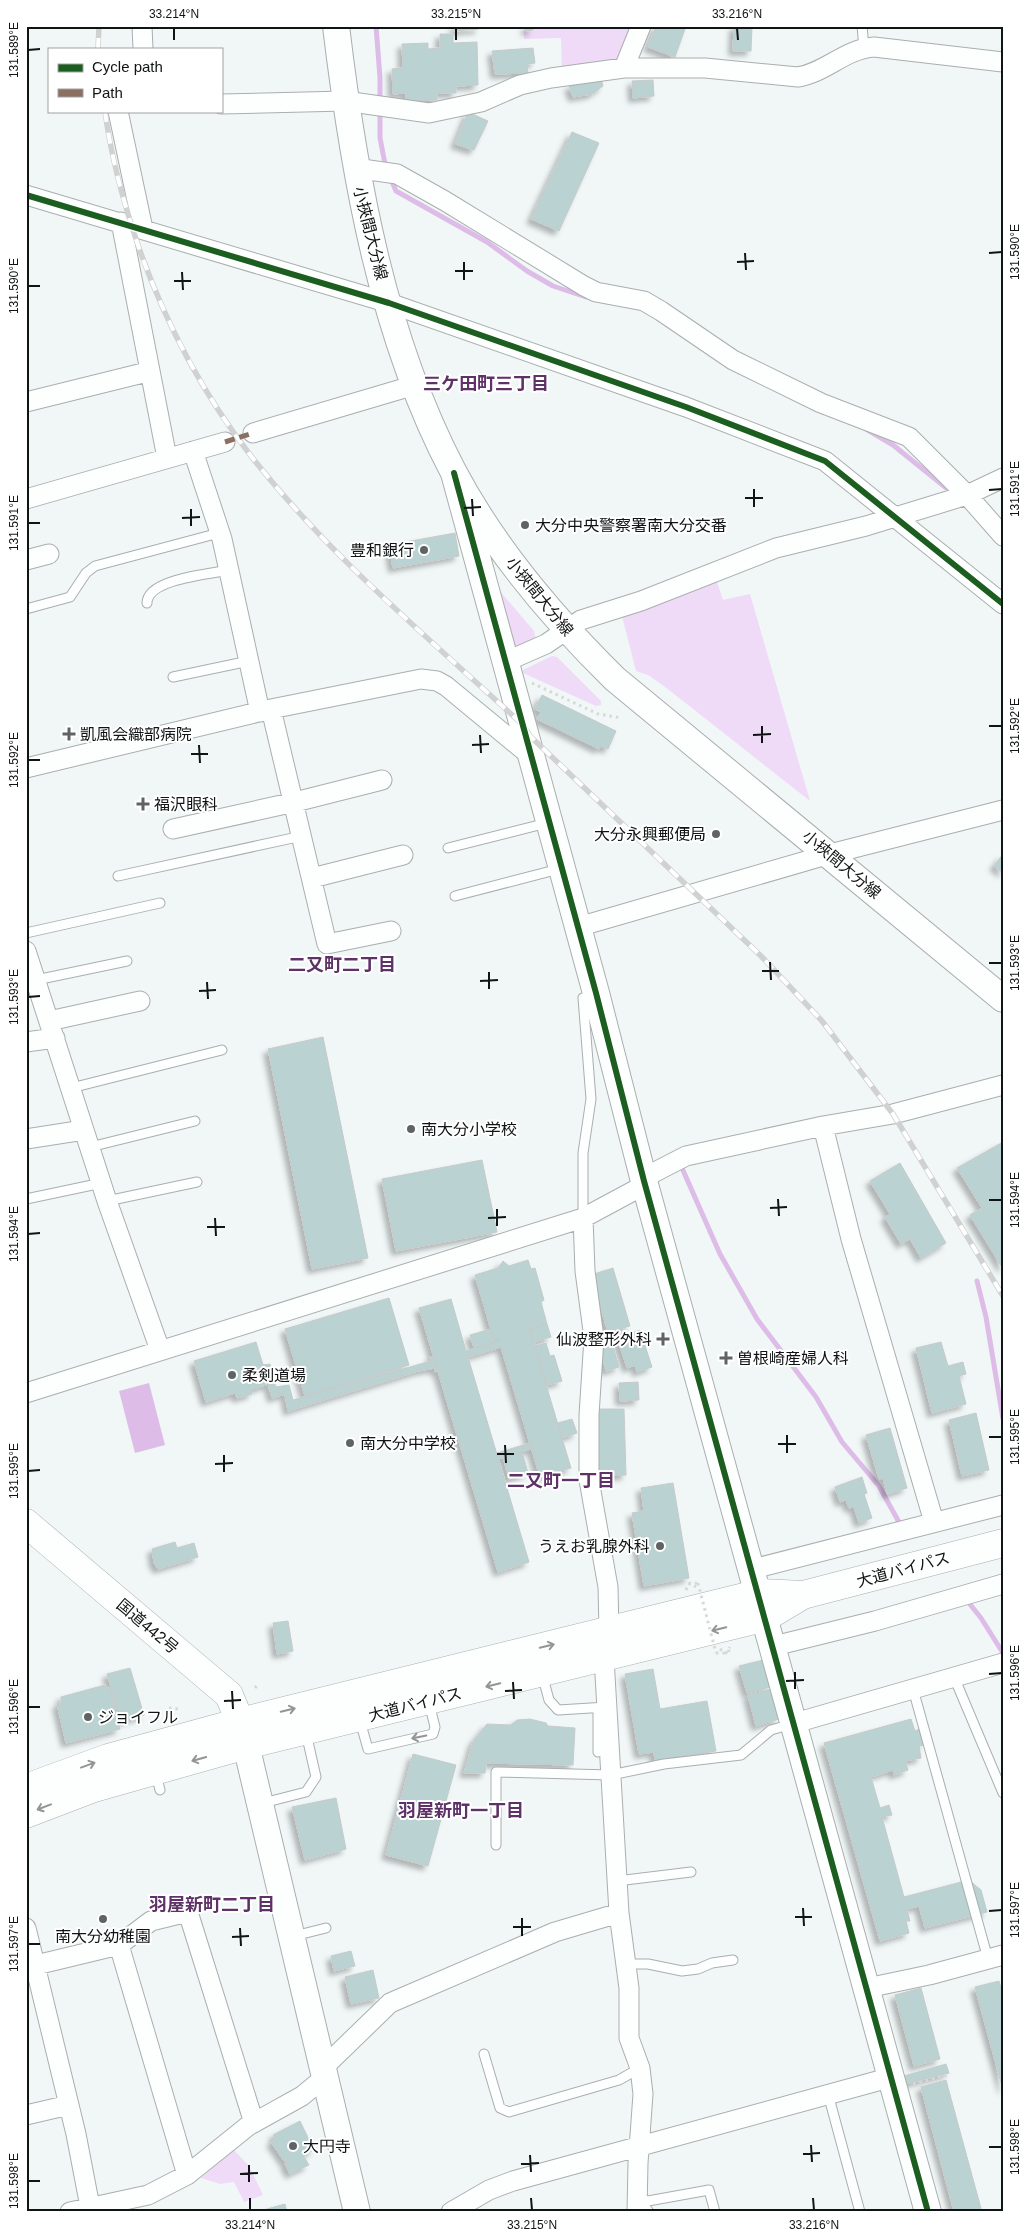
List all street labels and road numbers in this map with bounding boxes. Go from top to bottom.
street label: 小挾間大分線 [351,184,390,282]
street label: 小挾間大分線 [503,554,576,639]
street label: 小挾間大分線 [799,827,884,902]
street label: 大道バイパス [855,1549,952,1590]
street label: 国道442号 [114,1596,182,1657]
street label: 大道バイパス [367,1685,464,1724]

